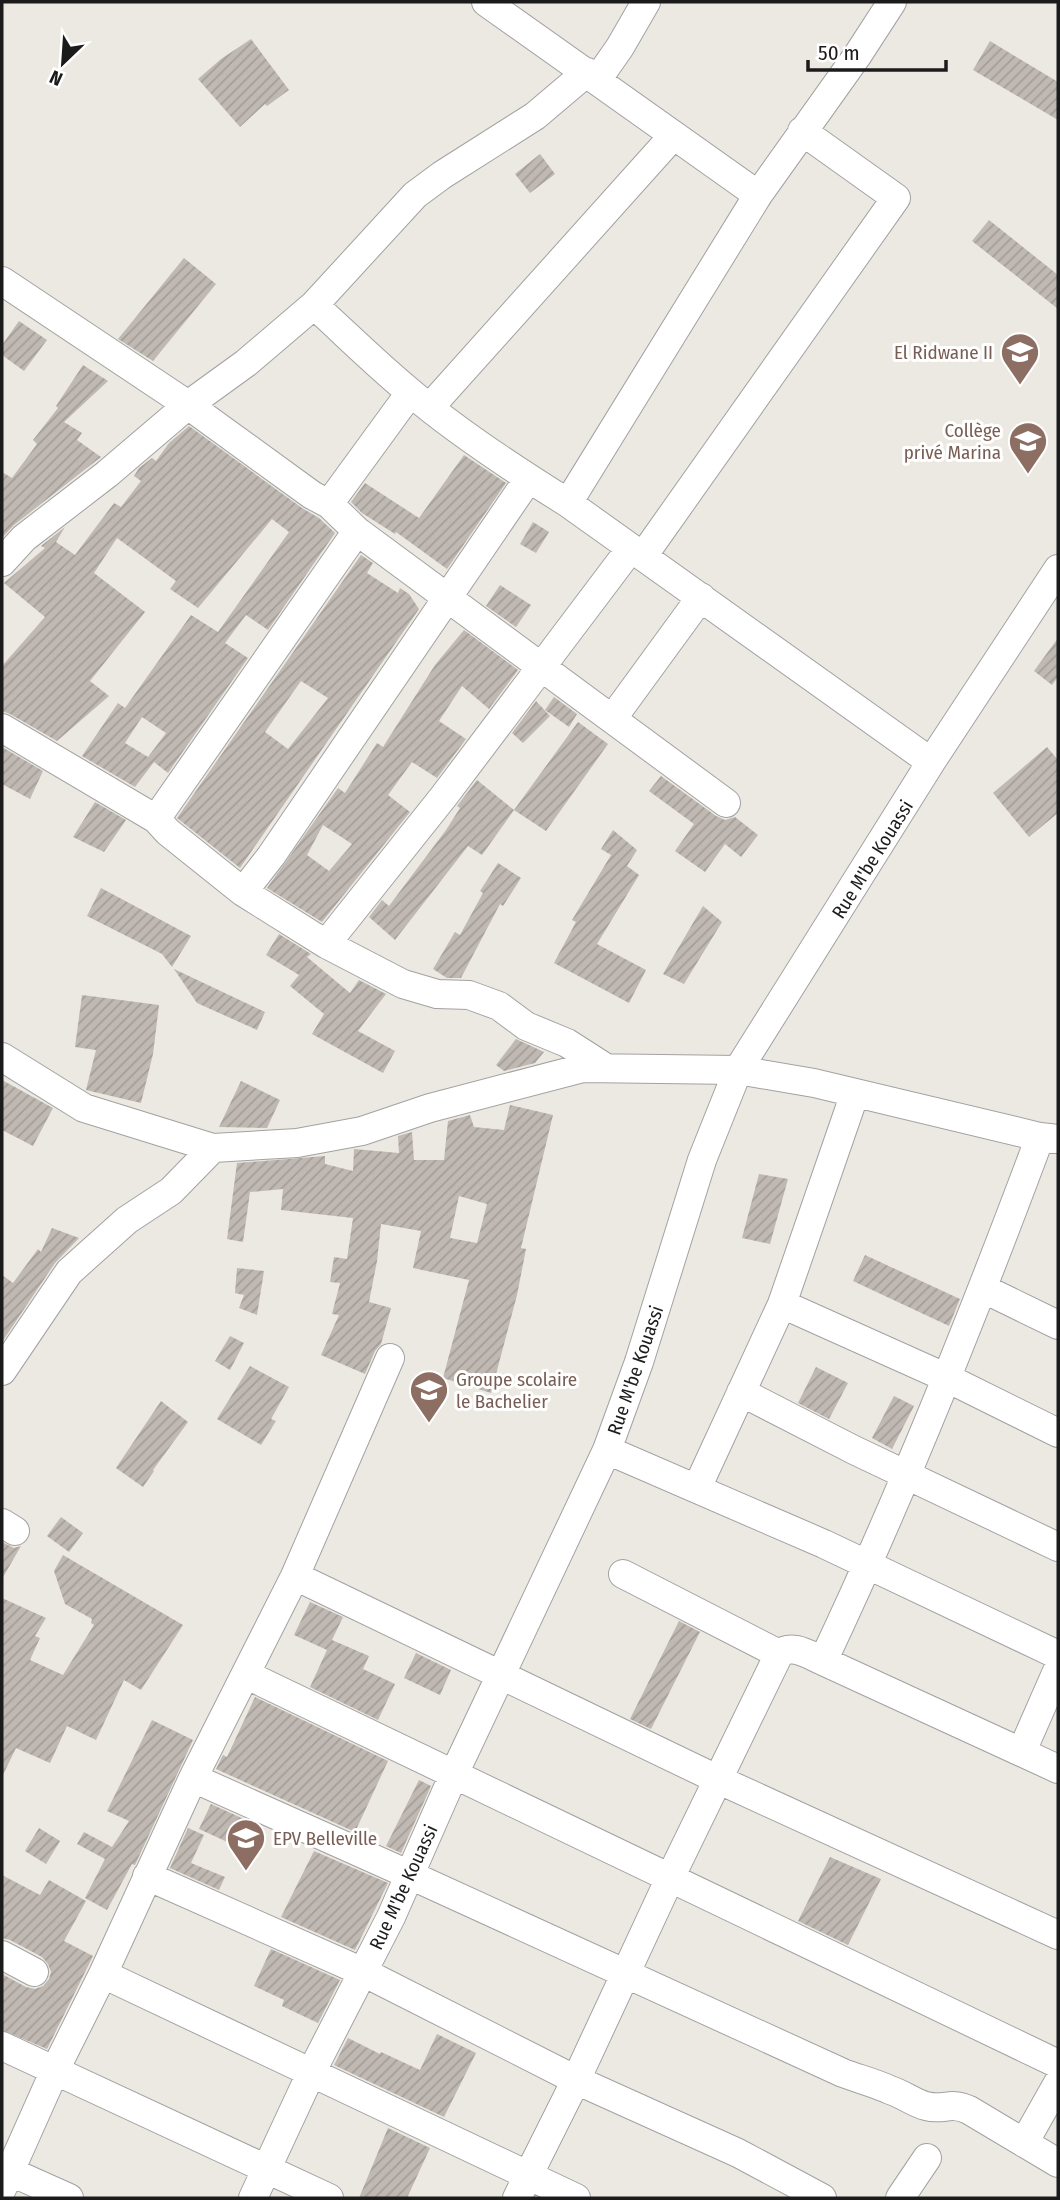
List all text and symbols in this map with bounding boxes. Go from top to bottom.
north arrow [28,28,98,98]
scale bar [808,28,946,72]
text: 50 m [818,40,860,66]
text: N [46,65,66,91]
school or university icon: El Ridwane II [999,331,1041,386]
place label: El Ridwane II [894,341,993,364]
place label: Collège privé Marina [904,419,1001,464]
school or university icon: Collège privé Marina [1007,420,1049,475]
street label: Rue M'be Kouassi [827,796,918,923]
street label: Rue M'be Kouassi [603,1303,668,1438]
place label: Groupe scolaire le Bachelier [456,1368,577,1413]
school or university icon: Groupe scolaire le Bachelier [408,1369,450,1424]
school or university icon: EPV Belleville [225,1817,267,1872]
street label: Rue M'be Kouassi [364,1821,442,1953]
place label: EPV Belleville [273,1827,377,1850]

